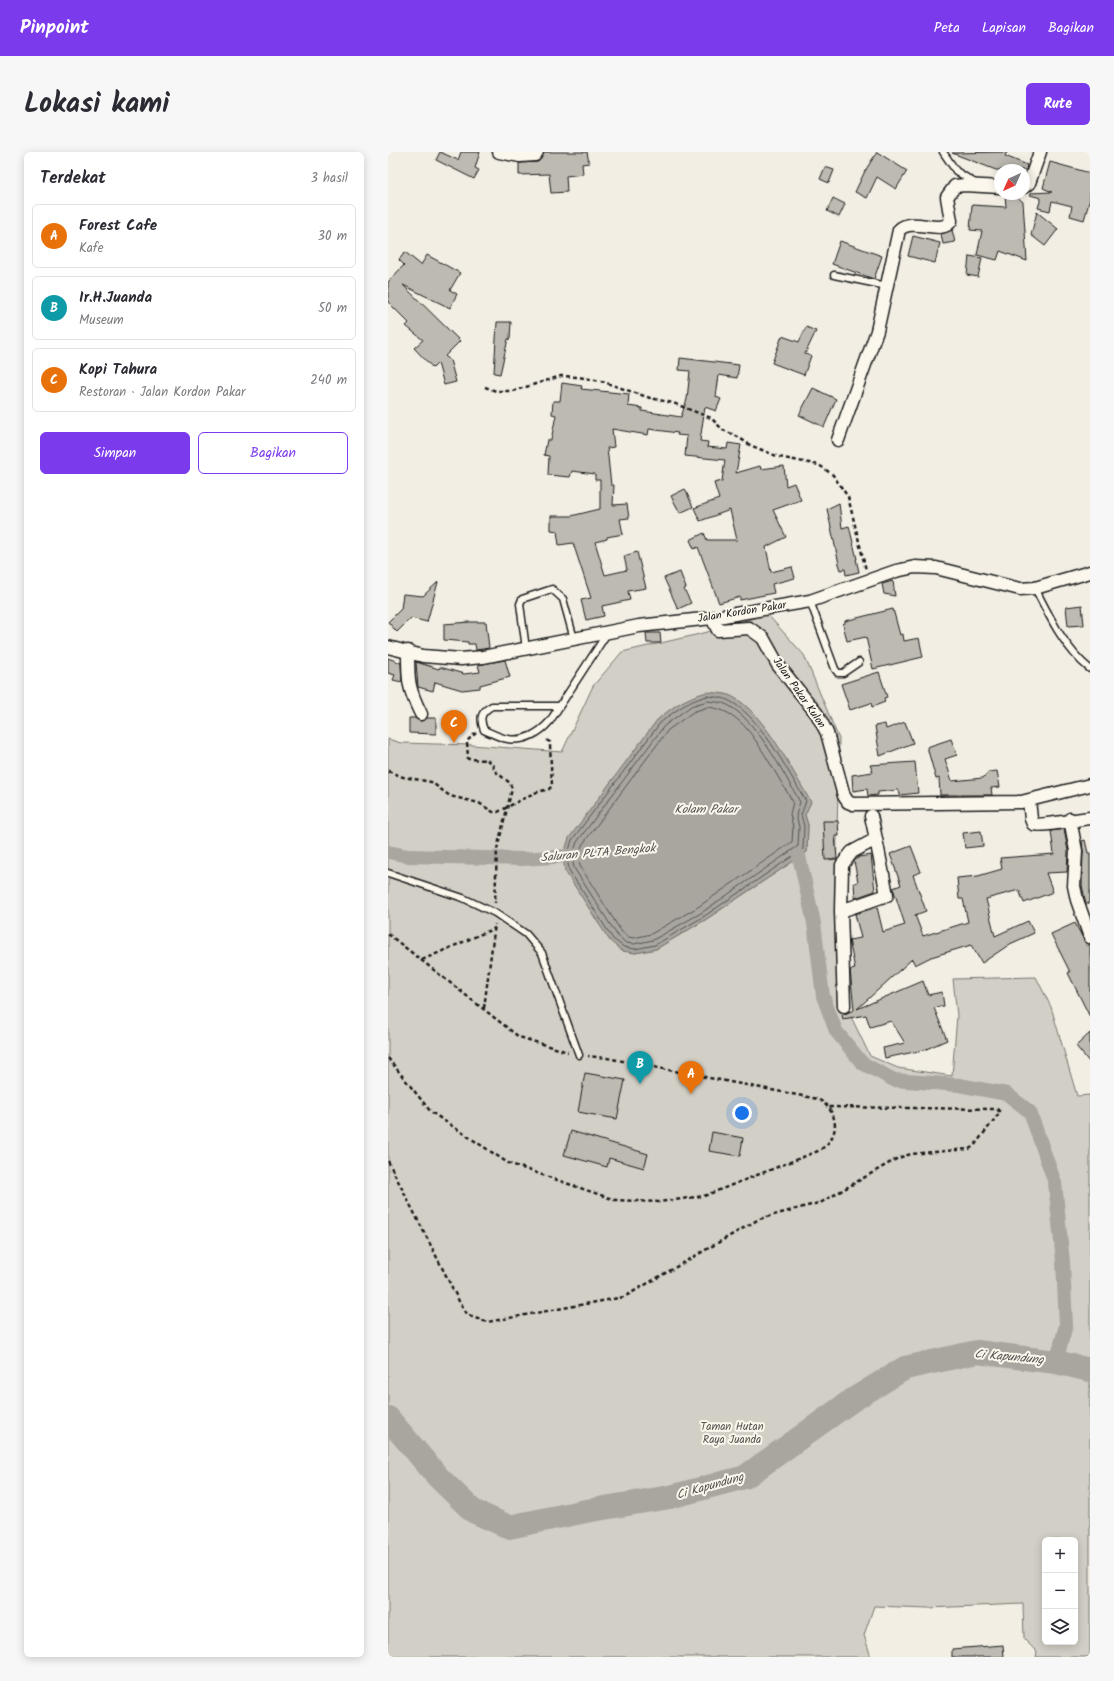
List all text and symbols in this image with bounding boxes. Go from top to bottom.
text: Pinpoint [20,13,89,43]
text: Peta [934,17,960,39]
text: Lapisan [982,17,1026,39]
text: Bagikan [1048,17,1094,39]
text: Lokasi kami [24,82,170,127]
button: Rute [1026,83,1090,125]
north arrow [994,164,1030,200]
text: Terdekat [40,165,106,192]
text: 3 hasil [310,168,348,189]
text: Forest Cafe [79,214,157,238]
text: A [50,226,58,247]
text: 30 m [318,226,347,247]
text: Kafe [79,238,104,259]
text: Ir.H.Juanda [79,286,152,310]
text: B [50,298,58,319]
text: 50 m [318,298,347,319]
text: Museum [79,310,124,331]
text: Kopi Tahura [79,358,157,382]
text: C [50,370,58,391]
text: 240 m [310,370,347,391]
text: Restoran · Jalan Kordon Pakar [79,382,245,403]
button: Simpan [40,432,190,474]
button: Bagikan [198,432,348,474]
street label: Jalan Kordon Pakar [696,596,789,628]
street label: Jalan Pakar Kulon [768,654,830,732]
pin: C [441,710,467,743]
water label: Kolam Pakar [675,800,740,819]
water label: Saluran PLTA Bengkok [540,838,658,867]
pin: B [627,1051,653,1084]
pin: A [678,1061,704,1094]
your location [732,1103,752,1123]
water label: Ci Kapundung [974,1345,1046,1370]
park label: Taman Hutan Raya Juanda [700,1418,764,1449]
water label: Ci Kapundung [674,1467,747,1505]
map controls [1042,1537,1078,1645]
button: + [1042,1537,1078,1573]
button: − [1042,1573,1078,1609]
button: layers [1042,1609,1078,1645]

